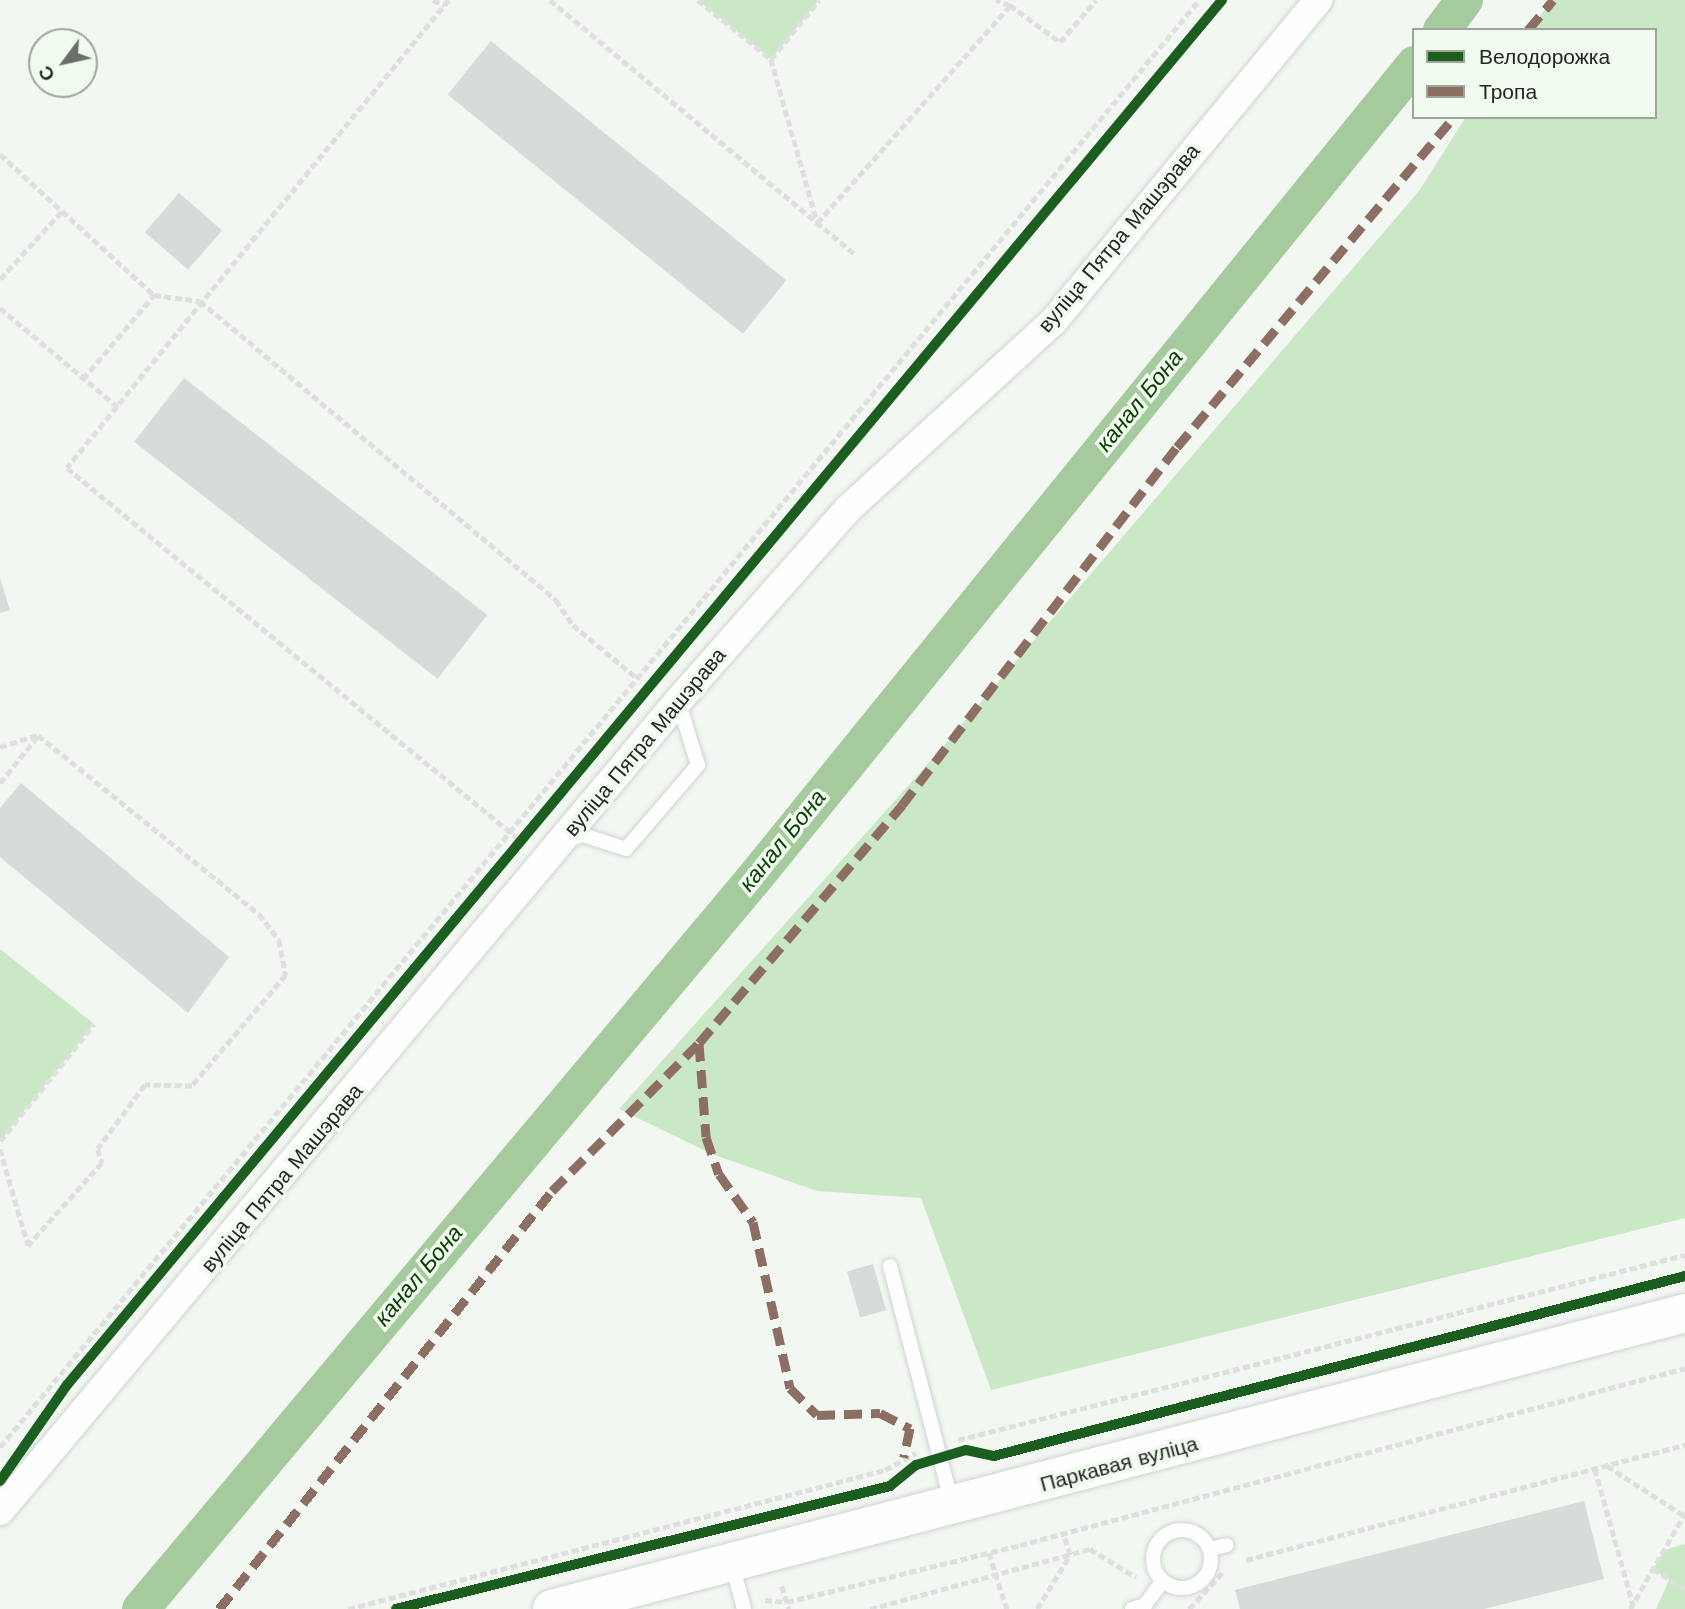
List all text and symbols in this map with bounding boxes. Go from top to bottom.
north arrow [28,28,98,98]
legend [1412,28,1657,119]
text: Велодорожка [1479,44,1610,69]
text: С [33,62,60,86]
text: Тропа [1479,79,1537,104]
street label: вуліца Пятра Машэрава [1033,139,1205,337]
water label: канал Бона [1091,345,1189,457]
street label: вуліца Пятра Машэрава [559,643,731,841]
water label: канал Бона [734,785,832,897]
street label: вуліца Пятра Машэрава [196,1079,368,1277]
water label: канал Бона [369,1220,469,1332]
street label: Паркавая вуліца [1037,1431,1201,1497]

